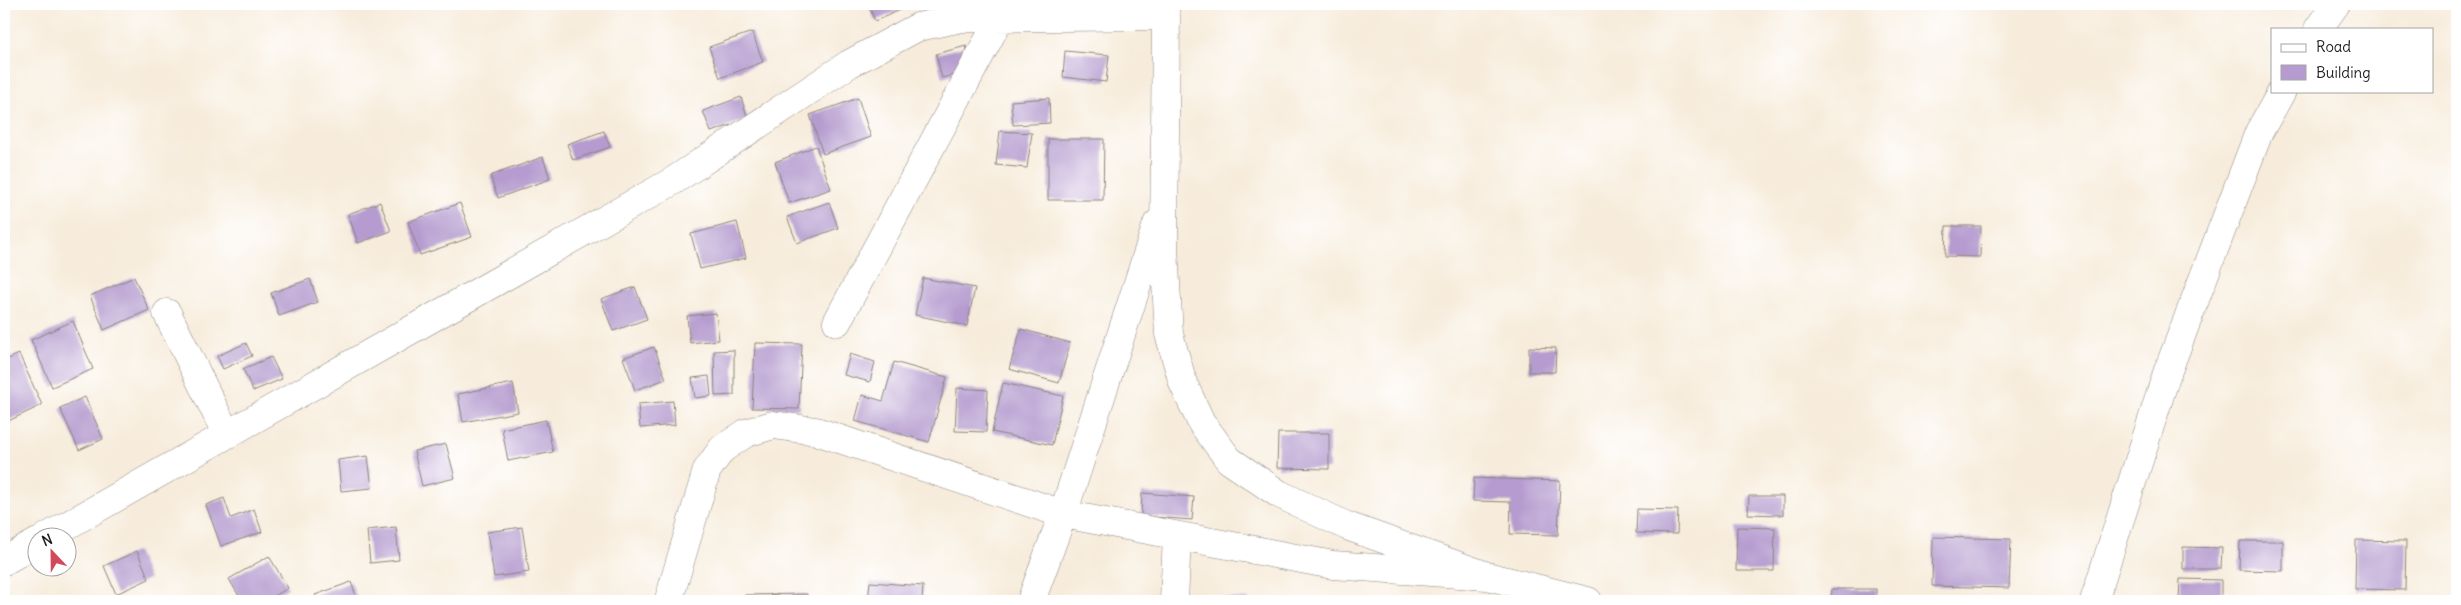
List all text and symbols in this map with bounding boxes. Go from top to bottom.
legend [2271,28,2434,92]
text: Road [2316,37,2351,56]
text: Building [2316,63,2371,82]
north arrow [28,528,78,578]
text: N [39,530,55,550]

